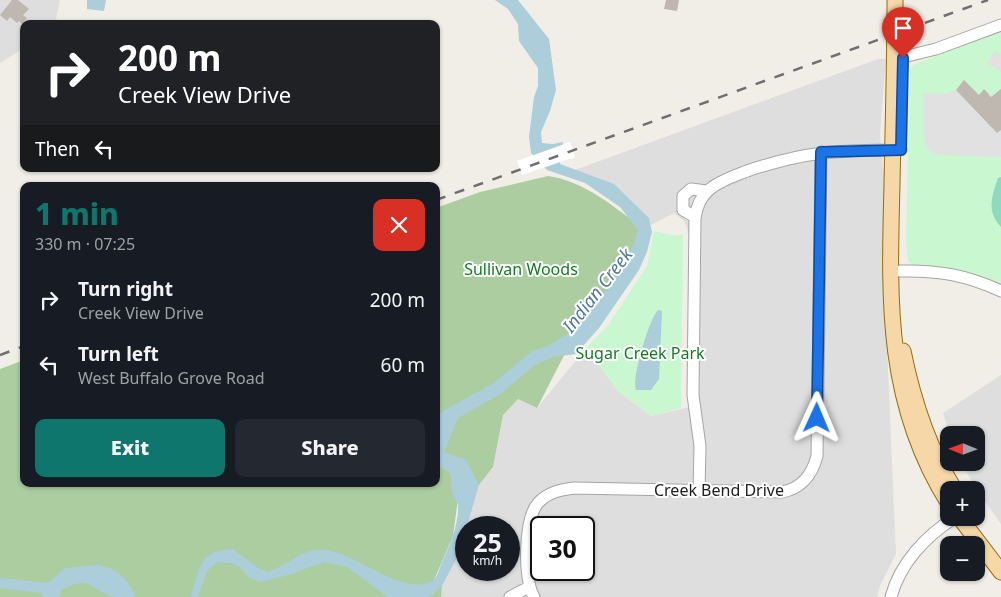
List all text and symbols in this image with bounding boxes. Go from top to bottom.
pin [882,7,924,58]
icon: arrive [889,14,917,42]
text: 200 m [118,34,221,81]
icon: right [35,40,100,105]
text: Creek View Drive [118,79,291,109]
icon: left [90,135,118,163]
text: Then [35,136,80,162]
text: 1 min [35,193,119,234]
button: close [373,199,425,251]
text: 330 m · 07:25 [35,233,135,255]
water label: Indian Creek [556,242,638,338]
park label: Sullivan Woods [464,258,578,280]
text: Turn right [78,276,173,302]
icon: right [35,286,63,314]
text: 200 m [370,287,425,313]
text: Creek View Drive [78,302,204,324]
text: Turn left [78,341,159,367]
park label: Sugar Creek Park [575,342,705,364]
icon: left [35,351,63,379]
text: 60 m [381,352,425,378]
text: West Buffalo Grove Road [78,367,264,389]
position arrow [790,391,842,443]
button: Exit [35,419,225,477]
button: Share [235,419,425,477]
north arrow [940,426,985,471]
map controls [940,426,985,581]
street label: Creek Bend Drive [654,479,784,501]
button: + [940,481,985,526]
speed limit sign: 30 [530,516,595,581]
text: 25 [473,525,502,559]
button: − [940,536,985,581]
text: km/h [473,552,502,569]

